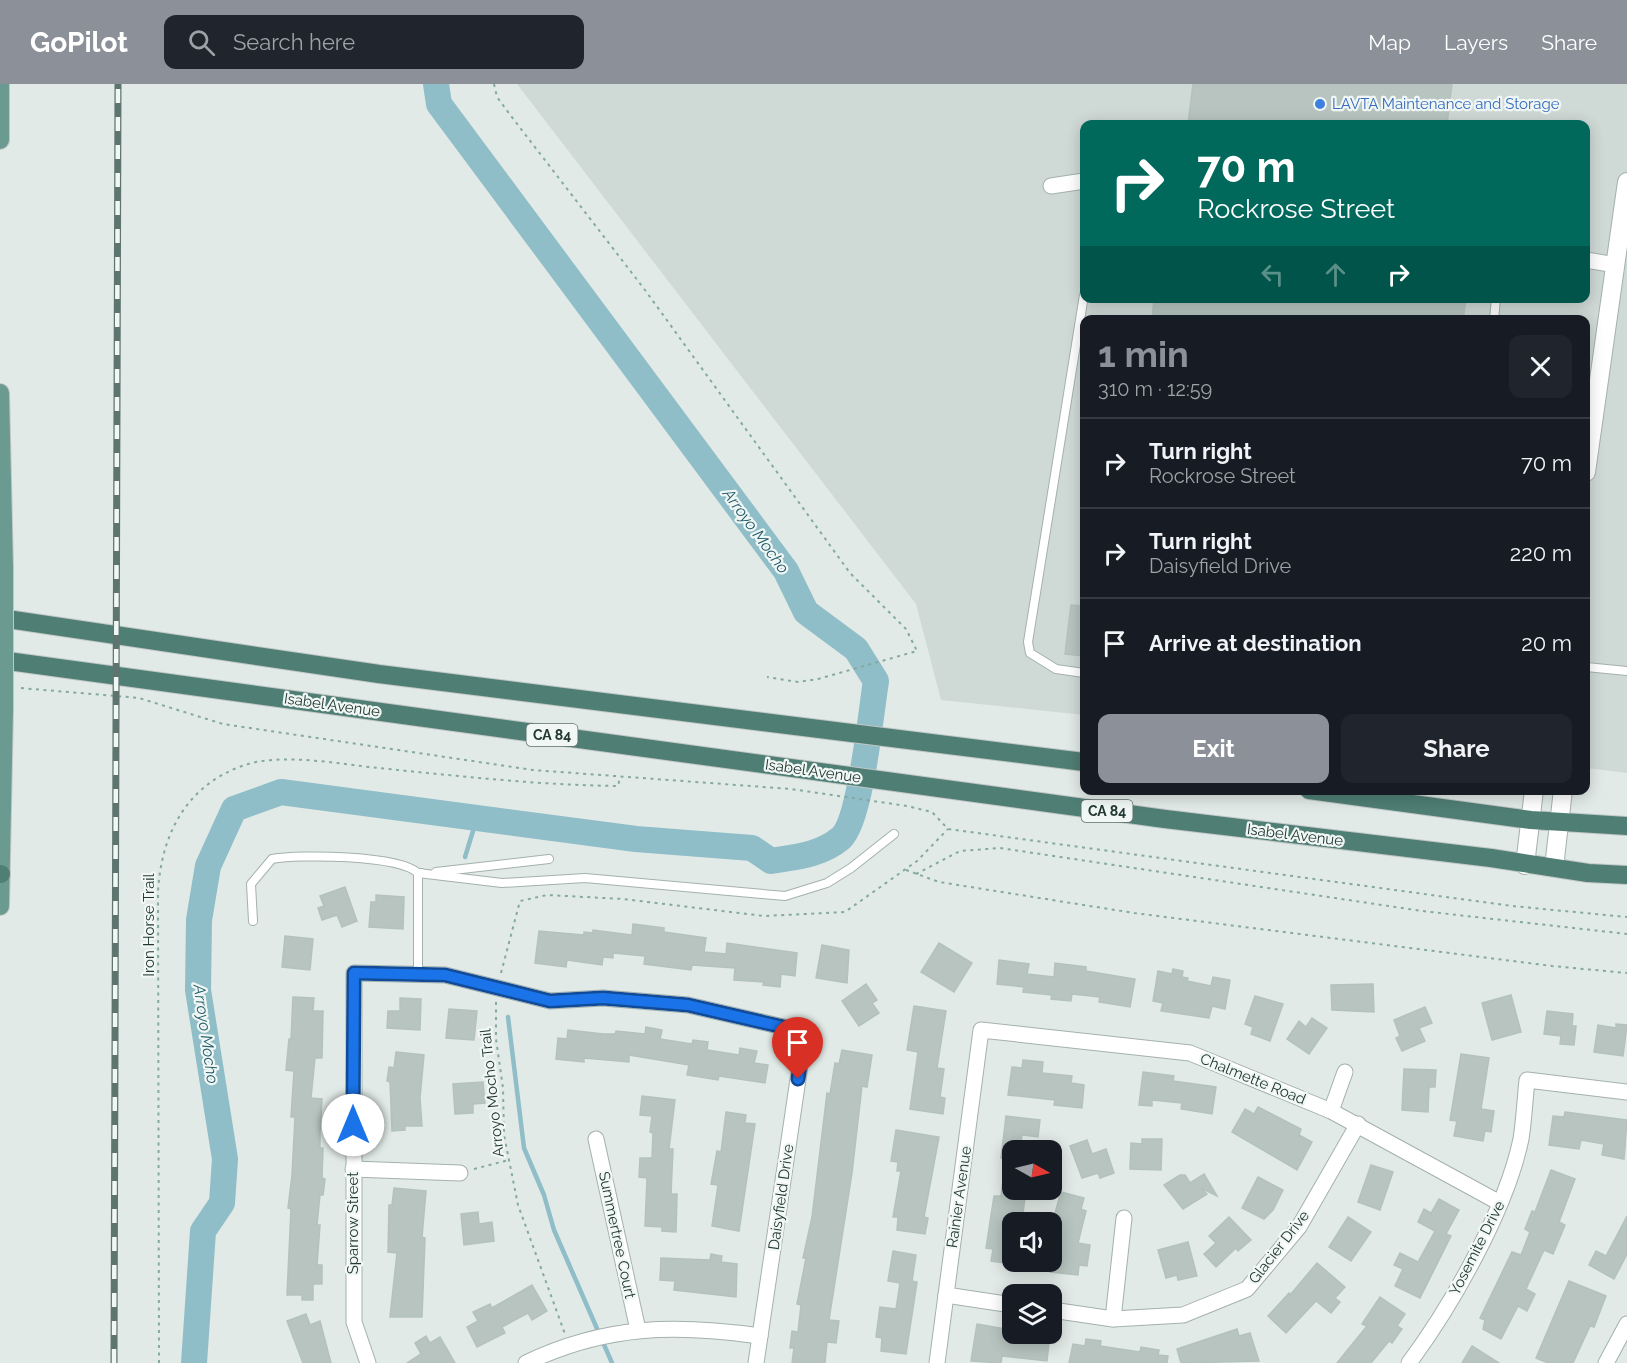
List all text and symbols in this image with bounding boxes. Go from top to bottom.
search box [164,15,584,69]
text: GoPilot [30,26,128,59]
icon: search [185,26,218,59]
text: Search here [233,29,355,55]
text: Map [1368,30,1411,55]
text: Layers [1444,30,1508,55]
text: Share [1541,30,1597,55]
place label: LAVTA Maintenance and Storage [1332,95,1560,113]
marker: LAVTA Maintenance and Storage [1313,97,1327,111]
text: 70 m [1197,143,1296,192]
icon: right [1098,144,1176,222]
text: Rockrose Street [1197,193,1395,224]
icon: left [1256,258,1289,291]
icon: ahead [1319,258,1352,291]
icon: right [1382,258,1415,291]
text: 1 min [1098,333,1189,375]
button: close [1509,335,1572,398]
text: 310 m · 12:59 [1098,377,1212,401]
text: Turn right [1149,438,1252,464]
icon: right [1098,447,1131,480]
text: 70 m [1521,450,1572,476]
text: Rockrose Street [1149,464,1296,488]
water label: Arroyo Mocho [718,484,793,577]
text: Turn right [1149,528,1252,554]
icon: right [1098,537,1131,570]
text: 220 m [1510,540,1572,566]
text: Daisyfield Drive [1149,554,1291,578]
icon: arrive [1098,627,1131,660]
text: Arrive at destination [1149,630,1362,656]
text: 20 m [1521,630,1572,656]
street label: Isabel Avenue [283,689,381,721]
button: Exit [1098,714,1329,783]
button: Share [1341,714,1572,783]
road number: CA 84 [526,724,578,746]
street label: Isabel Avenue [764,755,862,787]
road number: CA 84 [1082,800,1132,822]
street label: Isabel Avenue [1246,820,1344,850]
street label: Iron Horse Trail [140,872,158,977]
water label: Arroyo Mocho [190,982,222,1085]
pin [772,1017,823,1079]
icon: arrive [781,1026,814,1059]
street label: Arroyo Mocho Trail [476,1027,508,1158]
street label: Chalmette Road [1198,1050,1308,1108]
position arrow [321,1093,385,1157]
north arrow [1002,1140,1062,1200]
map controls [1002,1140,1062,1344]
street label: Daisyfield Drive [765,1143,797,1251]
street label: Rainier Avenue [943,1145,975,1249]
street label: Summertree Court [595,1170,639,1300]
street label: Sparrow Street [344,1172,362,1274]
street label: Yosemite Drive [1445,1198,1509,1298]
street label: Glacier Drive [1245,1207,1313,1287]
button: sound [1002,1212,1062,1272]
button: layers [1002,1284,1062,1344]

